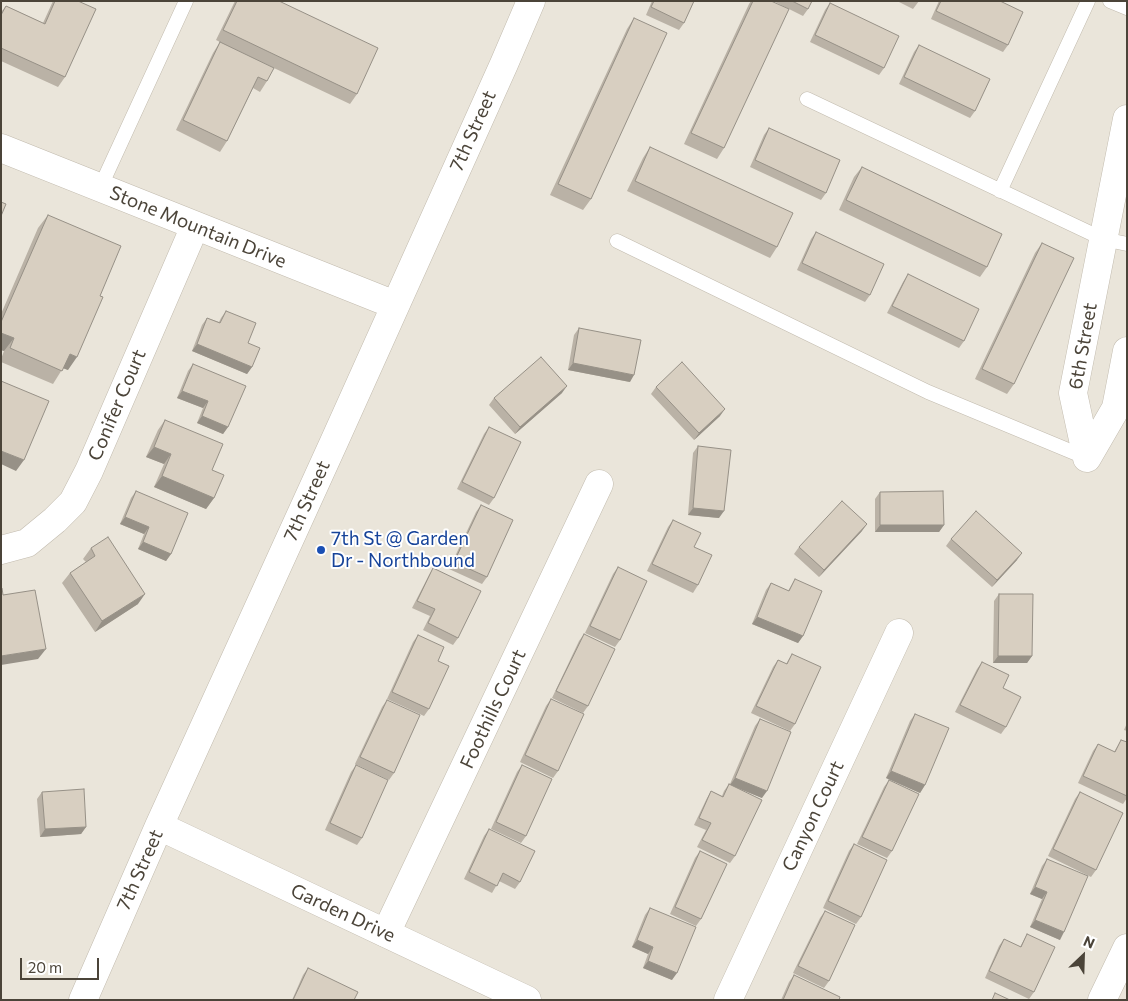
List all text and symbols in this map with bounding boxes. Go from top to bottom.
street label: 7th Street [445,87,501,175]
street label: Stone Mountain Drive [106,181,290,273]
street label: 6th Street [1064,301,1102,391]
street label: Conifer Court [83,346,151,464]
street label: 7th Street [279,457,335,545]
place label: 7th St @ Garden Dr - Northbound [331,528,475,572]
marker: 7th St @ Garden Dr - Northbound [315,544,327,556]
street label: Foothills Court [455,646,531,772]
street label: Canyon Court [777,757,849,875]
street label: 7th Street [112,826,168,914]
street label: Garden Drive [287,879,399,947]
north arrow [1058,931,1108,981]
text: N [1081,932,1098,952]
scale bar [22,948,101,980]
text: 20 m [28,958,62,976]

